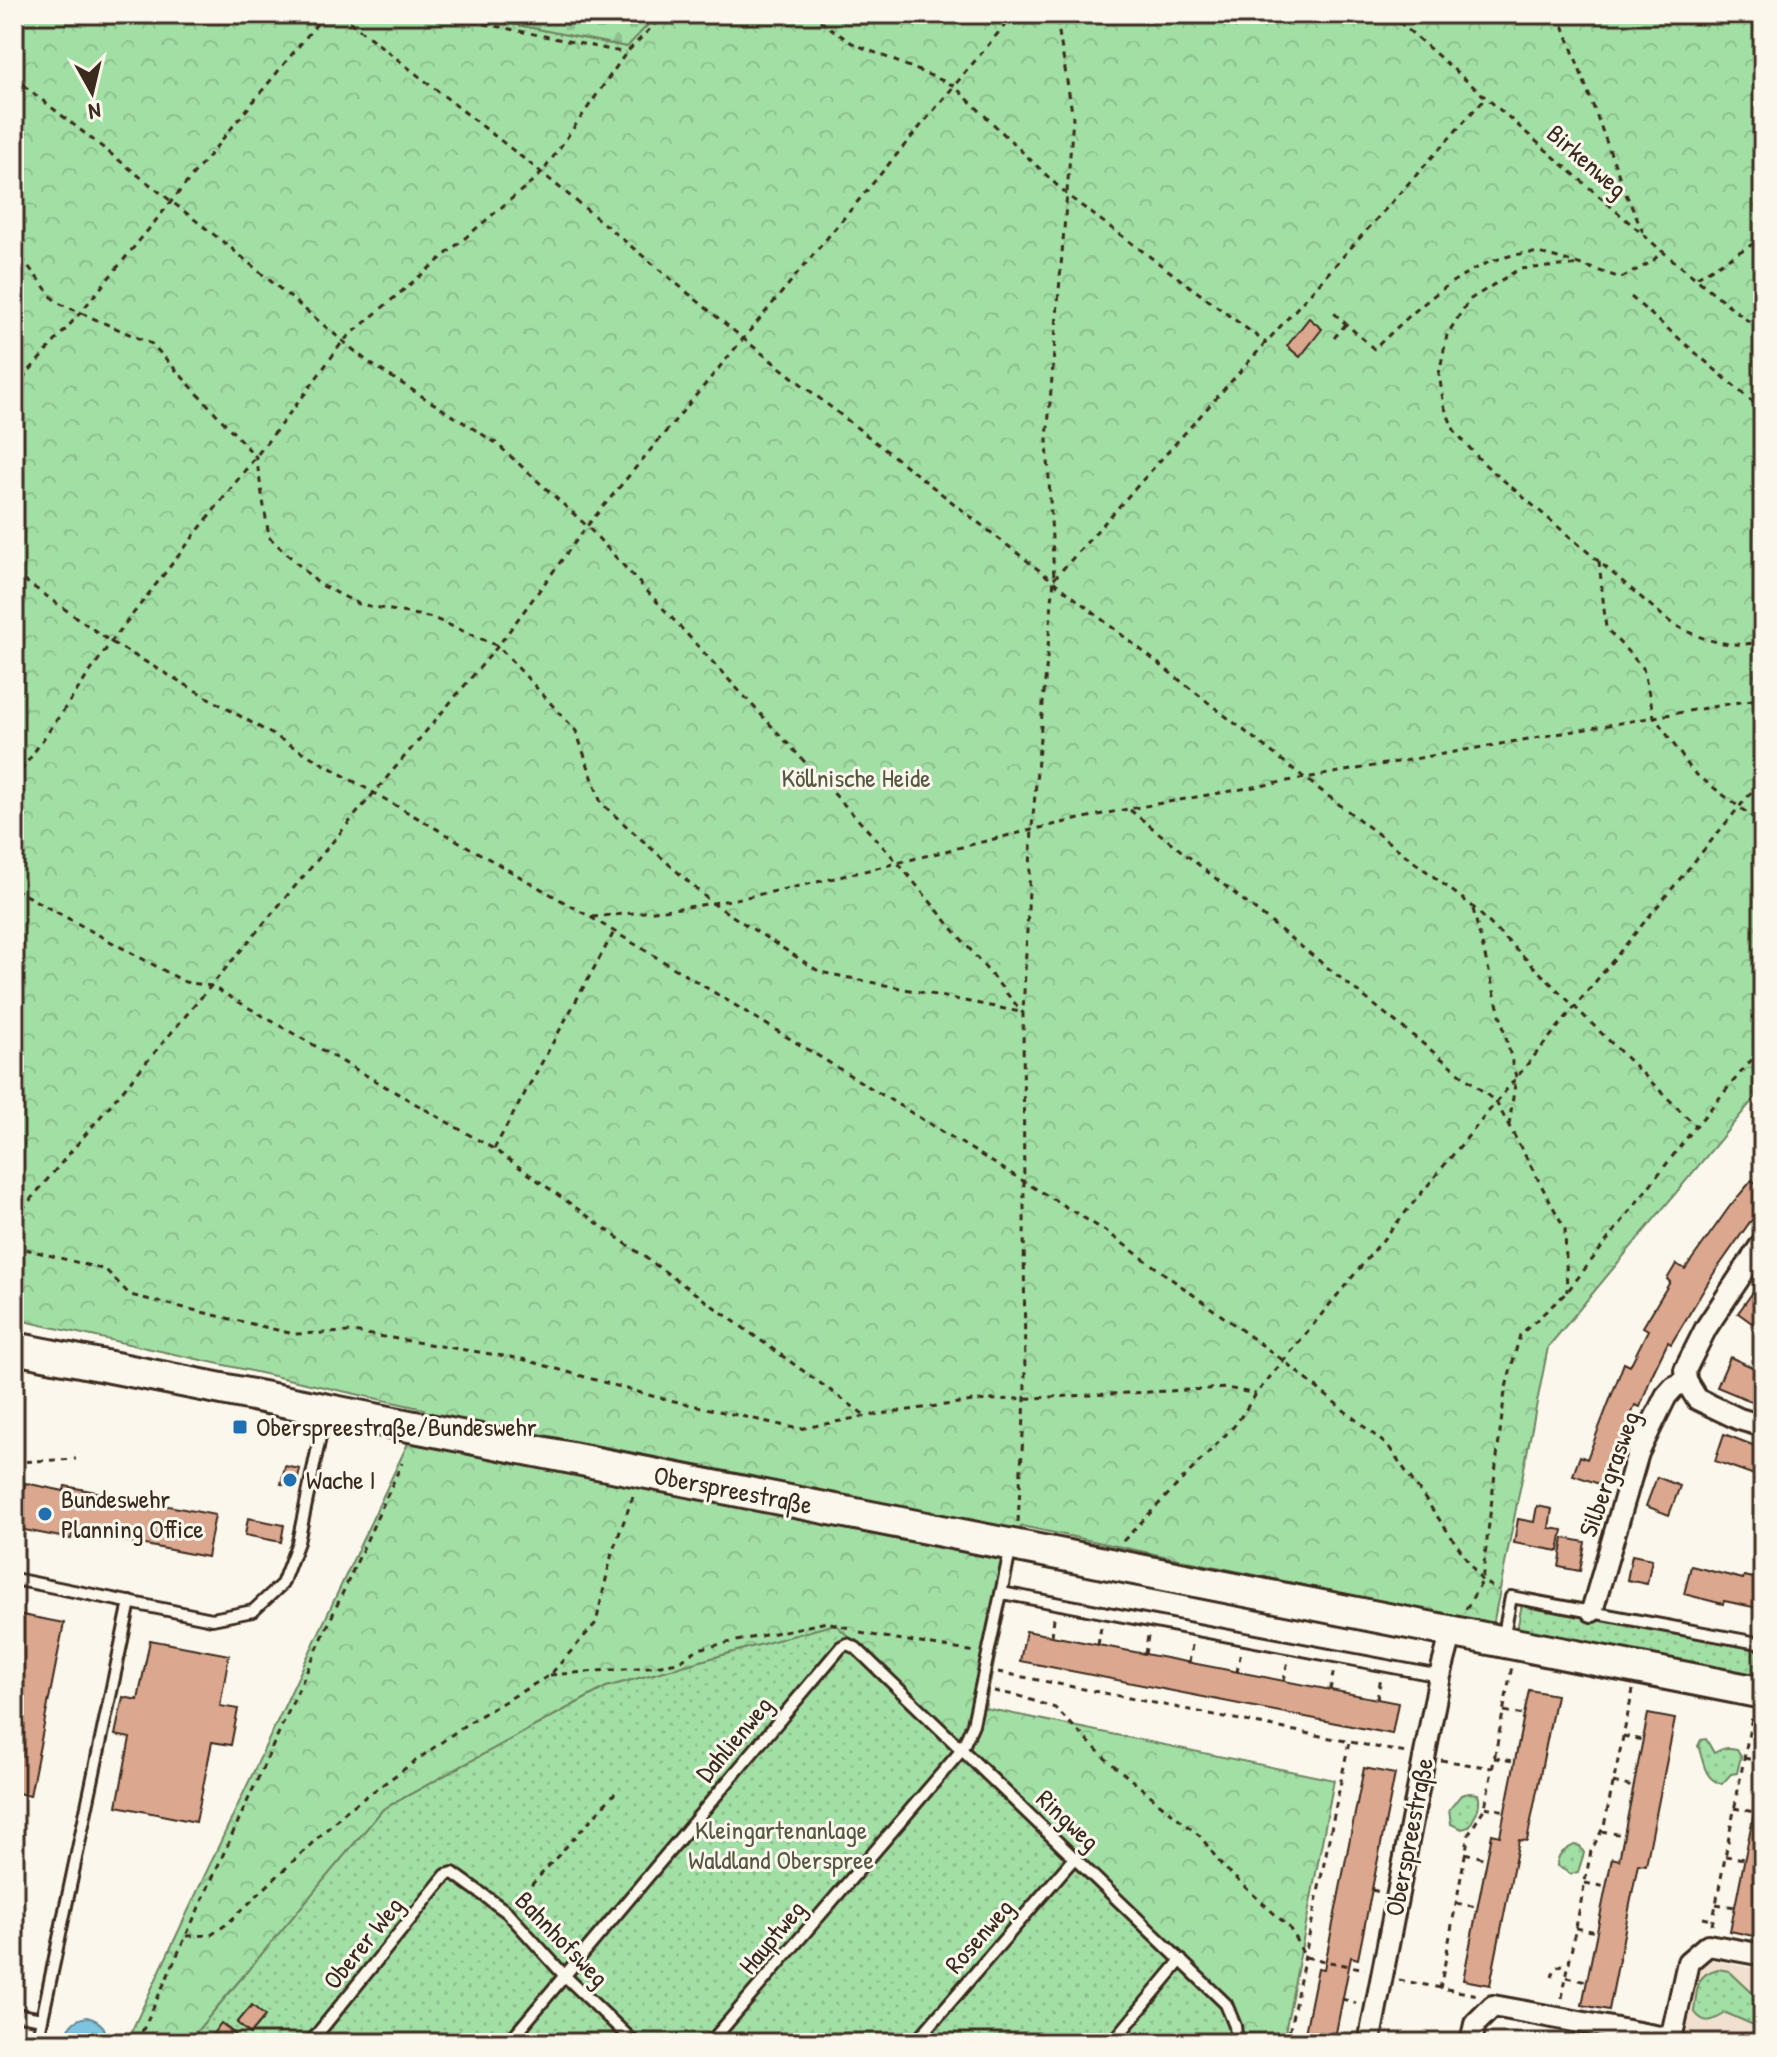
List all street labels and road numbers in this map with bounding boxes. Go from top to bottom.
street label: Birkenweg [1540,116,1635,205]
street label: Silbergrasweg [1570,1406,1647,1542]
street label: Oberspreestraße [651,1457,815,1522]
street label: Dahlienweg [687,1688,780,1789]
street label: Oberspreestraße [1376,1755,1441,1919]
street label: Ringweg [1029,1781,1108,1858]
street label: Bahnhofsweg [508,1883,617,1994]
street label: Oberer Weg [314,1889,411,1996]
street label: Rosenweg [936,1891,1021,1980]
street label: Hauptweg [730,1892,813,1981]

